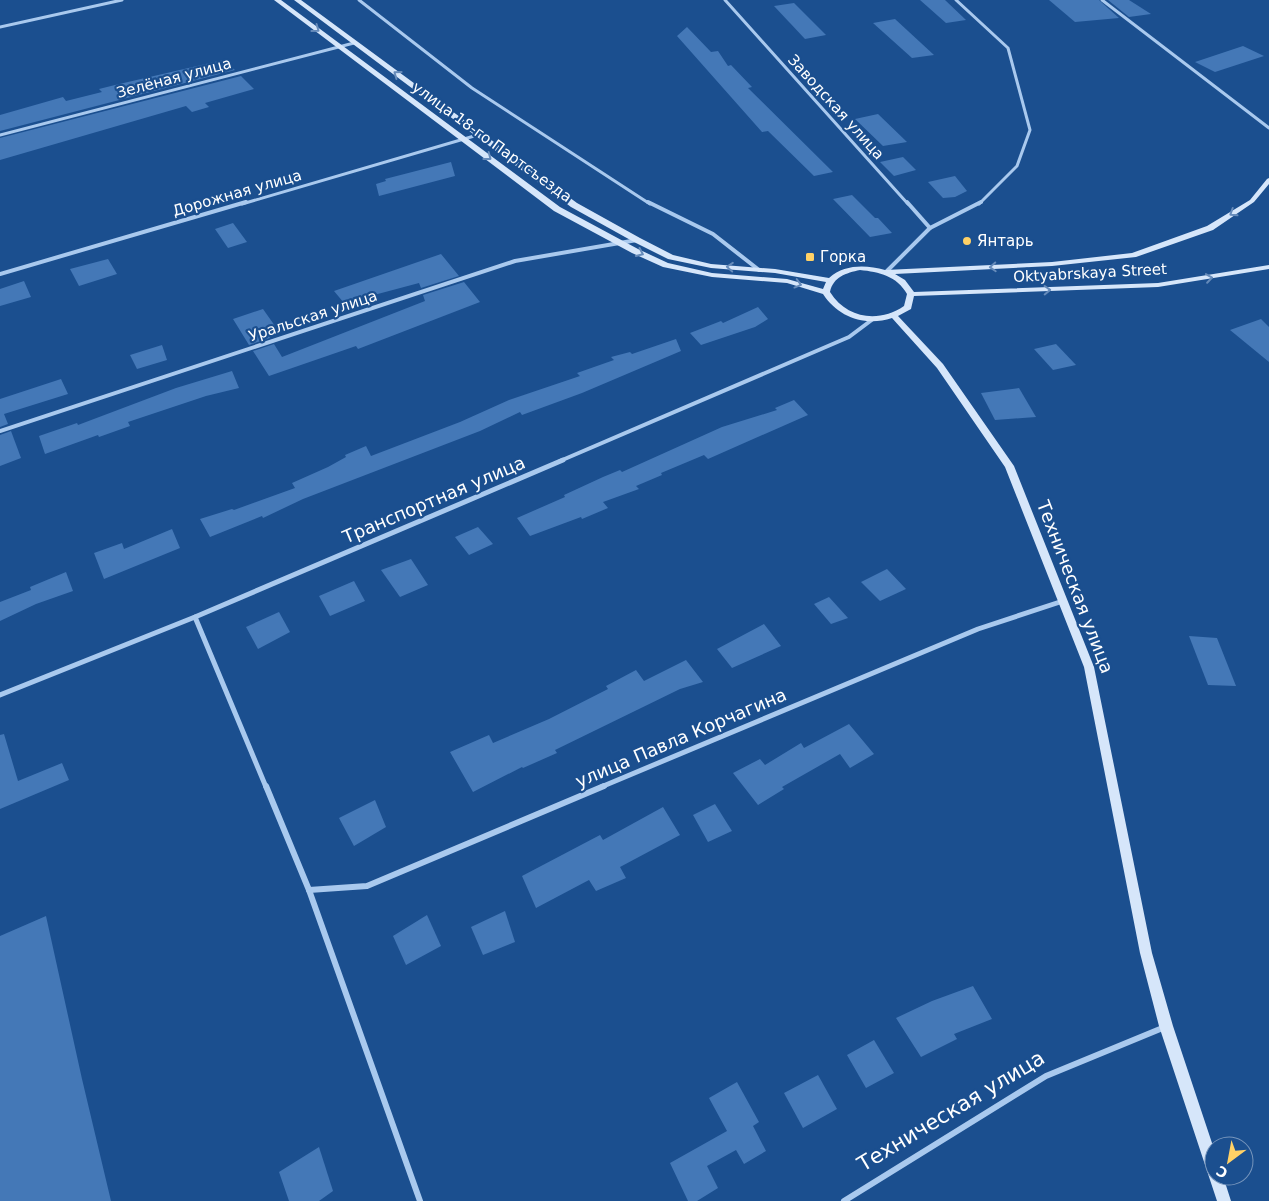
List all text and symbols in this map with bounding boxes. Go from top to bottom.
one-way arrow [310,23,319,31]
street label: Заводская улица [784,51,888,163]
street label: Зелёная улица [115,54,233,102]
one-way arrow [393,71,403,80]
street label: улица 18-го Партсъезда [409,78,575,206]
one-way arrow [482,152,491,160]
street label: Дорожная улица [170,166,304,220]
one-way arrow [1229,206,1238,216]
place label: Янтарь [977,232,1034,250]
marker: Янтарь [961,235,973,247]
one-way arrow [635,247,644,258]
place label: Горка [820,248,866,266]
marker: Горка [804,251,816,263]
street label: Oktyabrskaya Street [1013,260,1167,286]
one-way arrow [726,262,734,273]
one-way arrow [989,262,997,273]
one-way arrow [1205,273,1213,283]
one-way arrow [794,279,802,289]
one-way arrow [1044,285,1051,295]
street label: Уральская улица [246,287,380,345]
street label: Транспортная улица [338,452,528,548]
street label: Техническая улица [1032,497,1118,676]
street label: улица Павла Корчагина [572,683,789,792]
street label: Техническая улица [852,1046,1049,1177]
north arrow [1204,1136,1254,1186]
text: С [1214,1163,1231,1182]

